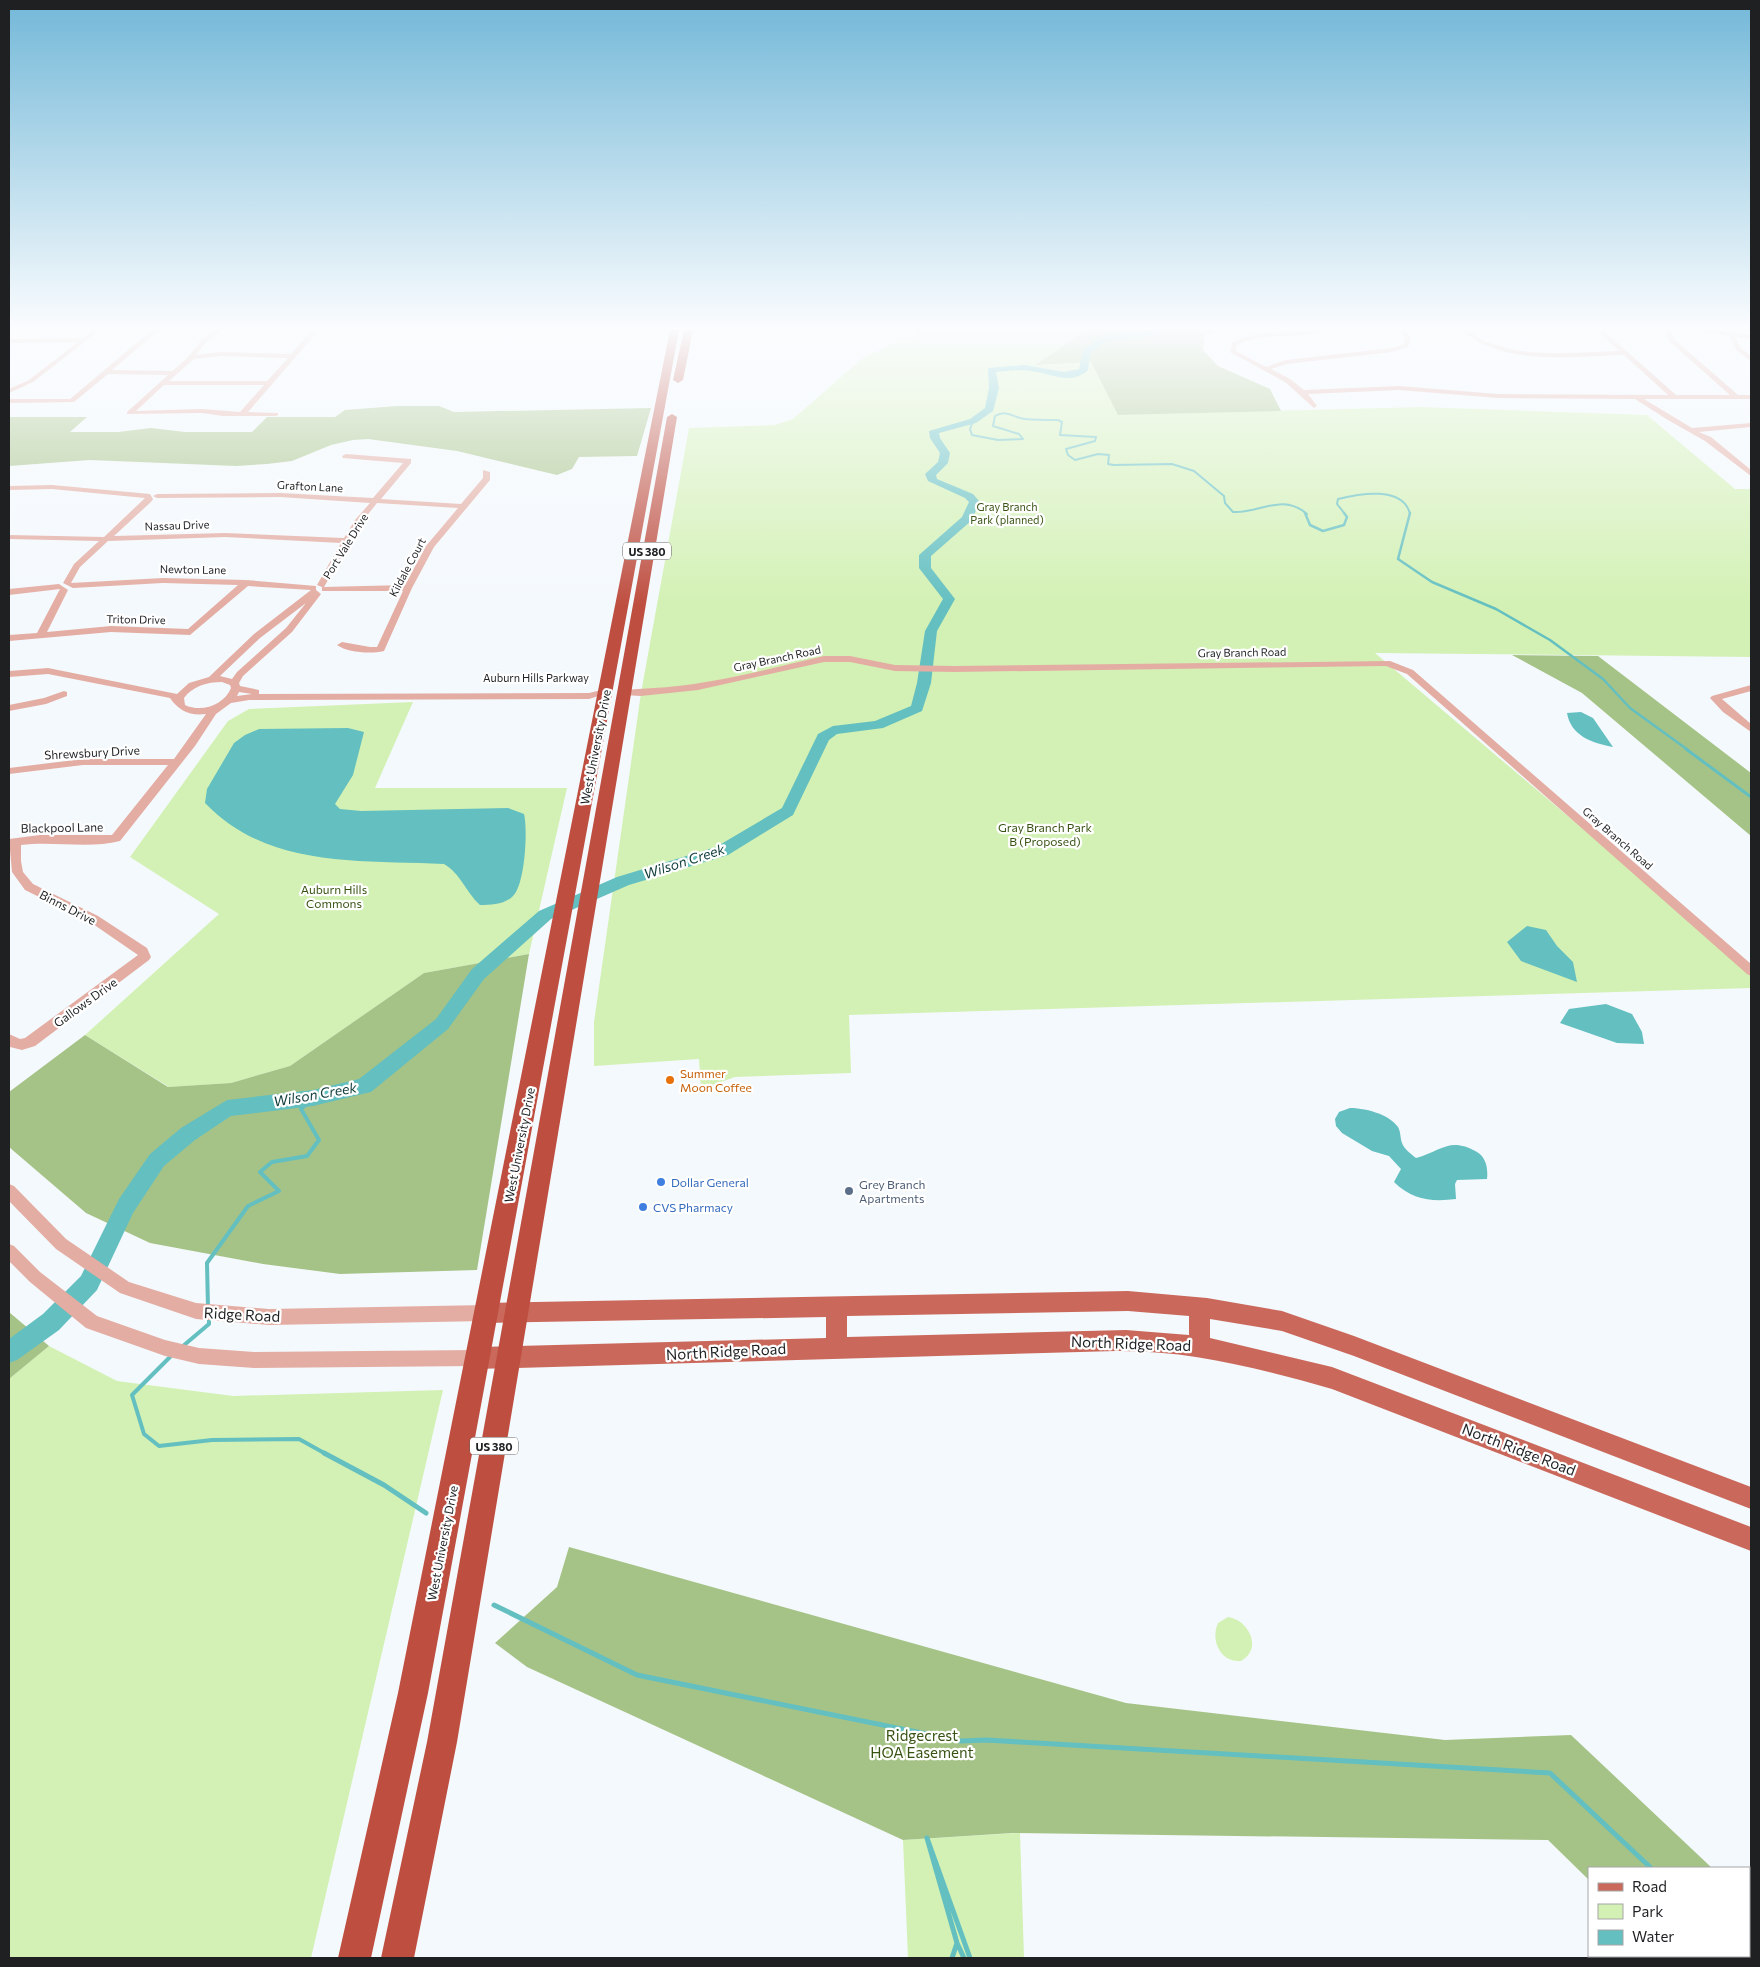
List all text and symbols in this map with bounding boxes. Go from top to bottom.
street label: Grafton Lane [277,478,343,494]
park label: Gray Branch Park (planned) [970,500,1044,526]
street label: Port Vale Drive [320,511,370,581]
street label: Nassau Drive [144,517,210,533]
street label: Kildale Court [386,535,428,599]
road number: US 380 [623,542,671,560]
street label: Newton Lane [160,562,226,576]
street label: Triton Drive [106,612,166,626]
street label: Gray Branch Road [732,642,822,674]
street label: Gray Branch Road [1198,645,1286,659]
street label: Auburn Hills Parkway [483,671,589,684]
street label: West University Drive [577,688,613,806]
street label: Shrewsbury Drive [44,743,140,761]
street label: Gray Branch Road [1580,804,1656,872]
street label: Blackpool Lane [21,819,103,835]
park label: Gray Branch Park B (Proposed) [998,820,1092,848]
water label: Wilson Creek [641,840,727,882]
park label: Auburn Hills Commons [301,882,367,910]
street label: Binns Drive [37,887,99,927]
street label: Gallows Drive [51,974,119,1030]
place label: Summer Moon Coffee [680,1066,752,1094]
marker: Summer Moon Coffee [664,1074,676,1086]
water label: Wilson Creek [272,1078,358,1110]
street label: West University Drive [501,1086,537,1204]
place label: Dollar General [671,1175,749,1189]
marker: Dollar General [655,1176,667,1188]
place label: Grey Branch Apartments [859,1177,925,1205]
marker: Grey Branch Apartments [843,1185,855,1197]
place label: CVS Pharmacy [653,1200,733,1214]
marker: CVS Pharmacy [637,1201,649,1213]
street label: Ridge Road [203,1303,281,1325]
street label: North Ridge Road [1071,1332,1191,1354]
street label: North Ridge Road [665,1339,787,1363]
street label: North Ridge Road [1460,1419,1578,1479]
road number: US 380 [470,1438,518,1454]
street label: West University Drive [424,1484,460,1602]
park label: Ridgecrest HOA Easement [870,1726,974,1761]
legend [1588,1867,1750,1957]
text: Road [1632,1877,1667,1895]
text: Park [1632,1902,1663,1920]
text: Water [1632,1927,1674,1945]

